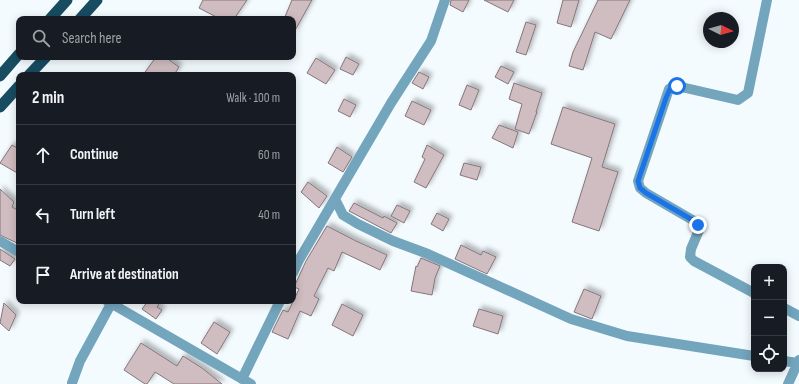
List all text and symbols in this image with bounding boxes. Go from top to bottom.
north arrow [703,12,739,48]
search box [16,16,296,60]
icon: search [30,27,52,49]
text: Search here [62,29,122,48]
route start [668,77,686,95]
text: 2 min [32,88,64,108]
text: Walk · 100 m [226,90,280,106]
icon: ahead [32,144,54,166]
text: Continue [70,145,119,164]
text: 60 m [258,147,280,163]
icon: left [32,204,54,226]
text: Turn left [70,205,115,224]
text: 40 m [258,207,280,223]
route end [689,216,707,234]
icon: arrive [32,264,54,286]
map controls [751,264,787,372]
button: + [751,264,787,300]
text: Arrive at destination [70,265,179,284]
button: − [751,300,787,336]
button: locate [751,336,787,372]

